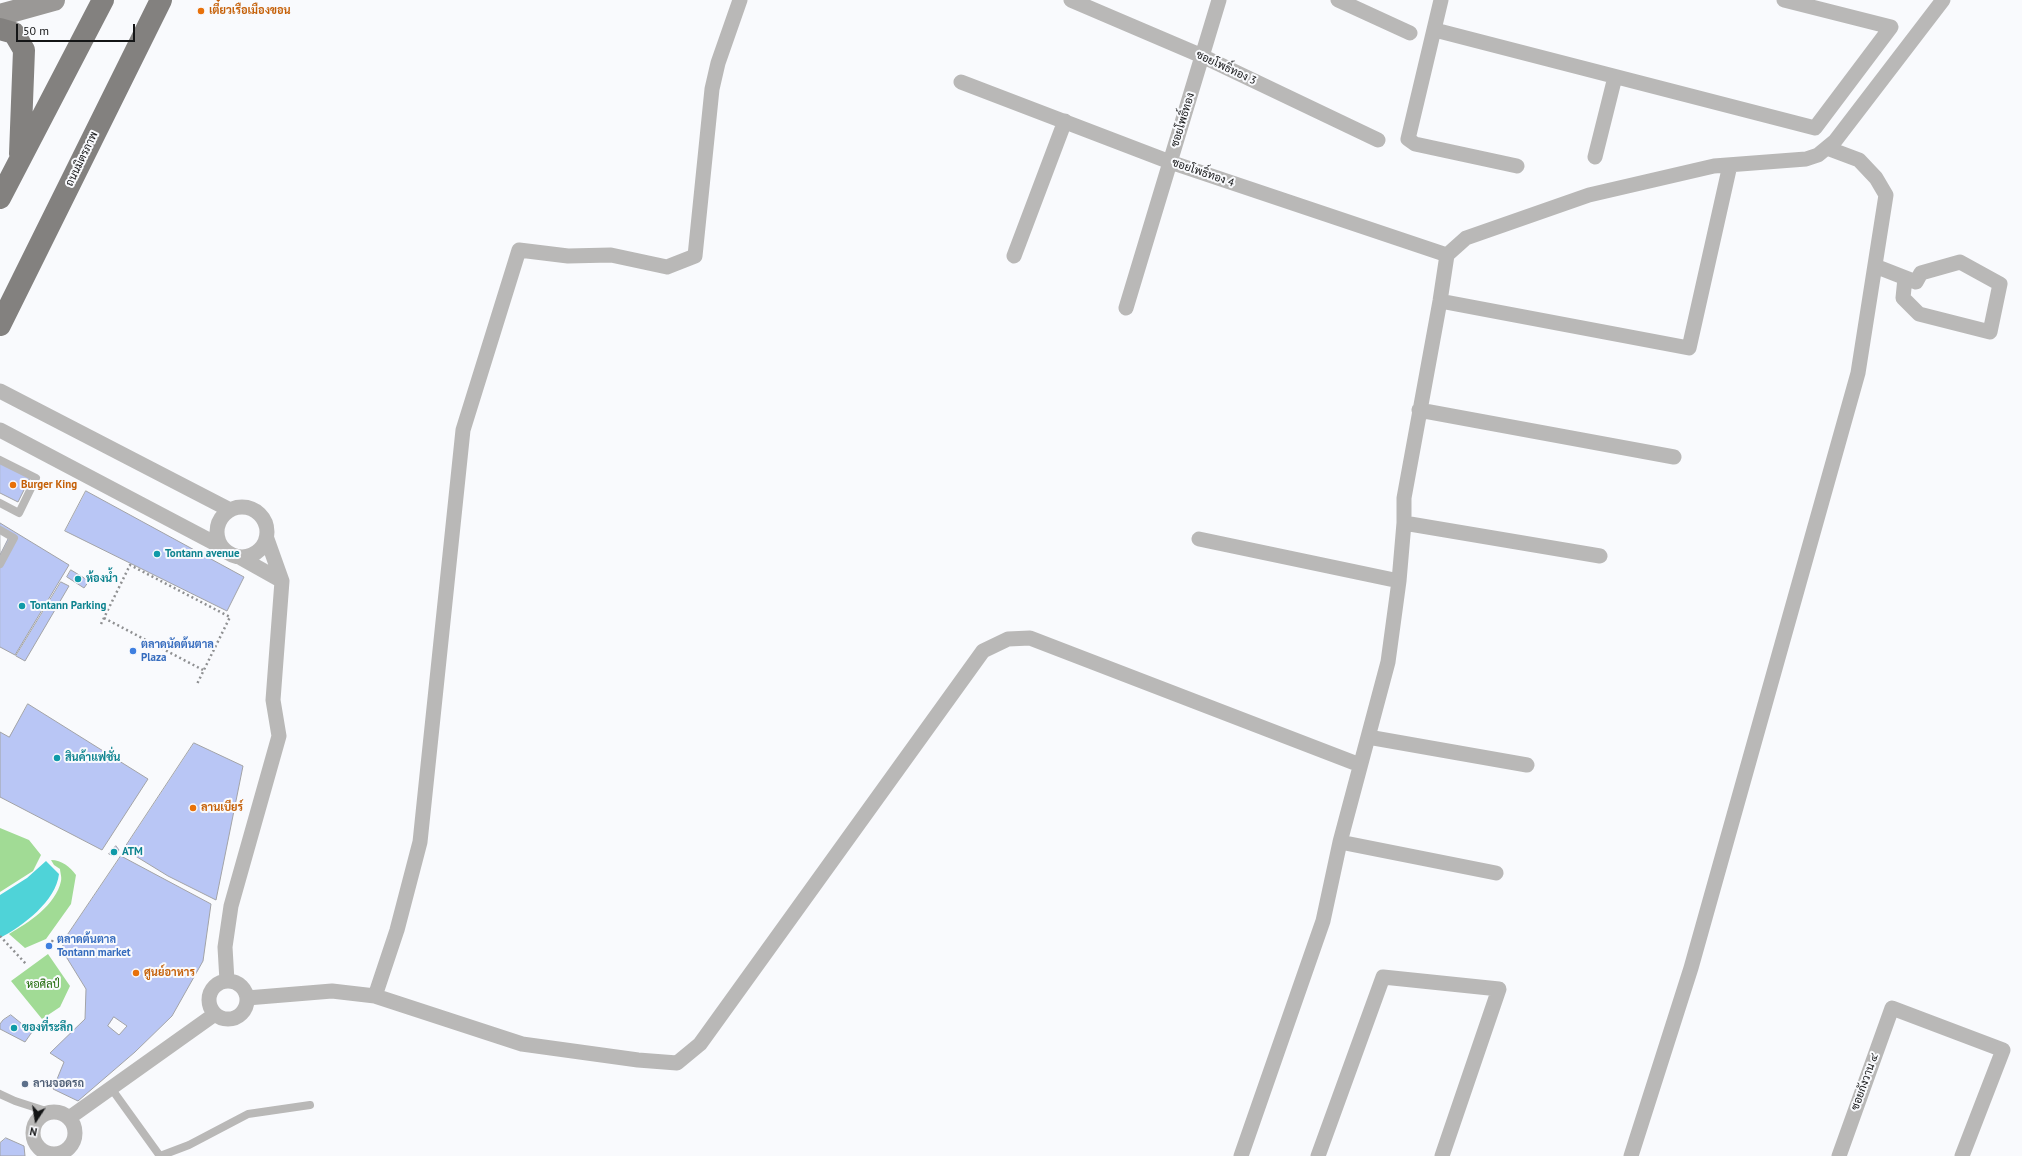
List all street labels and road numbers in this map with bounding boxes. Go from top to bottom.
street label: ซอยโพธิ์ทอง 3 [1194,48,1258,88]
street label: ซอยโพธิ์ทอง [1168,91,1198,149]
street label: ถนนมิตรภาพ [63,130,101,188]
street label: ซอยโพธิ์ทอง 4 [1170,156,1236,190]
street label: ซอยกังวาน ๔ [1849,1052,1881,1112]

